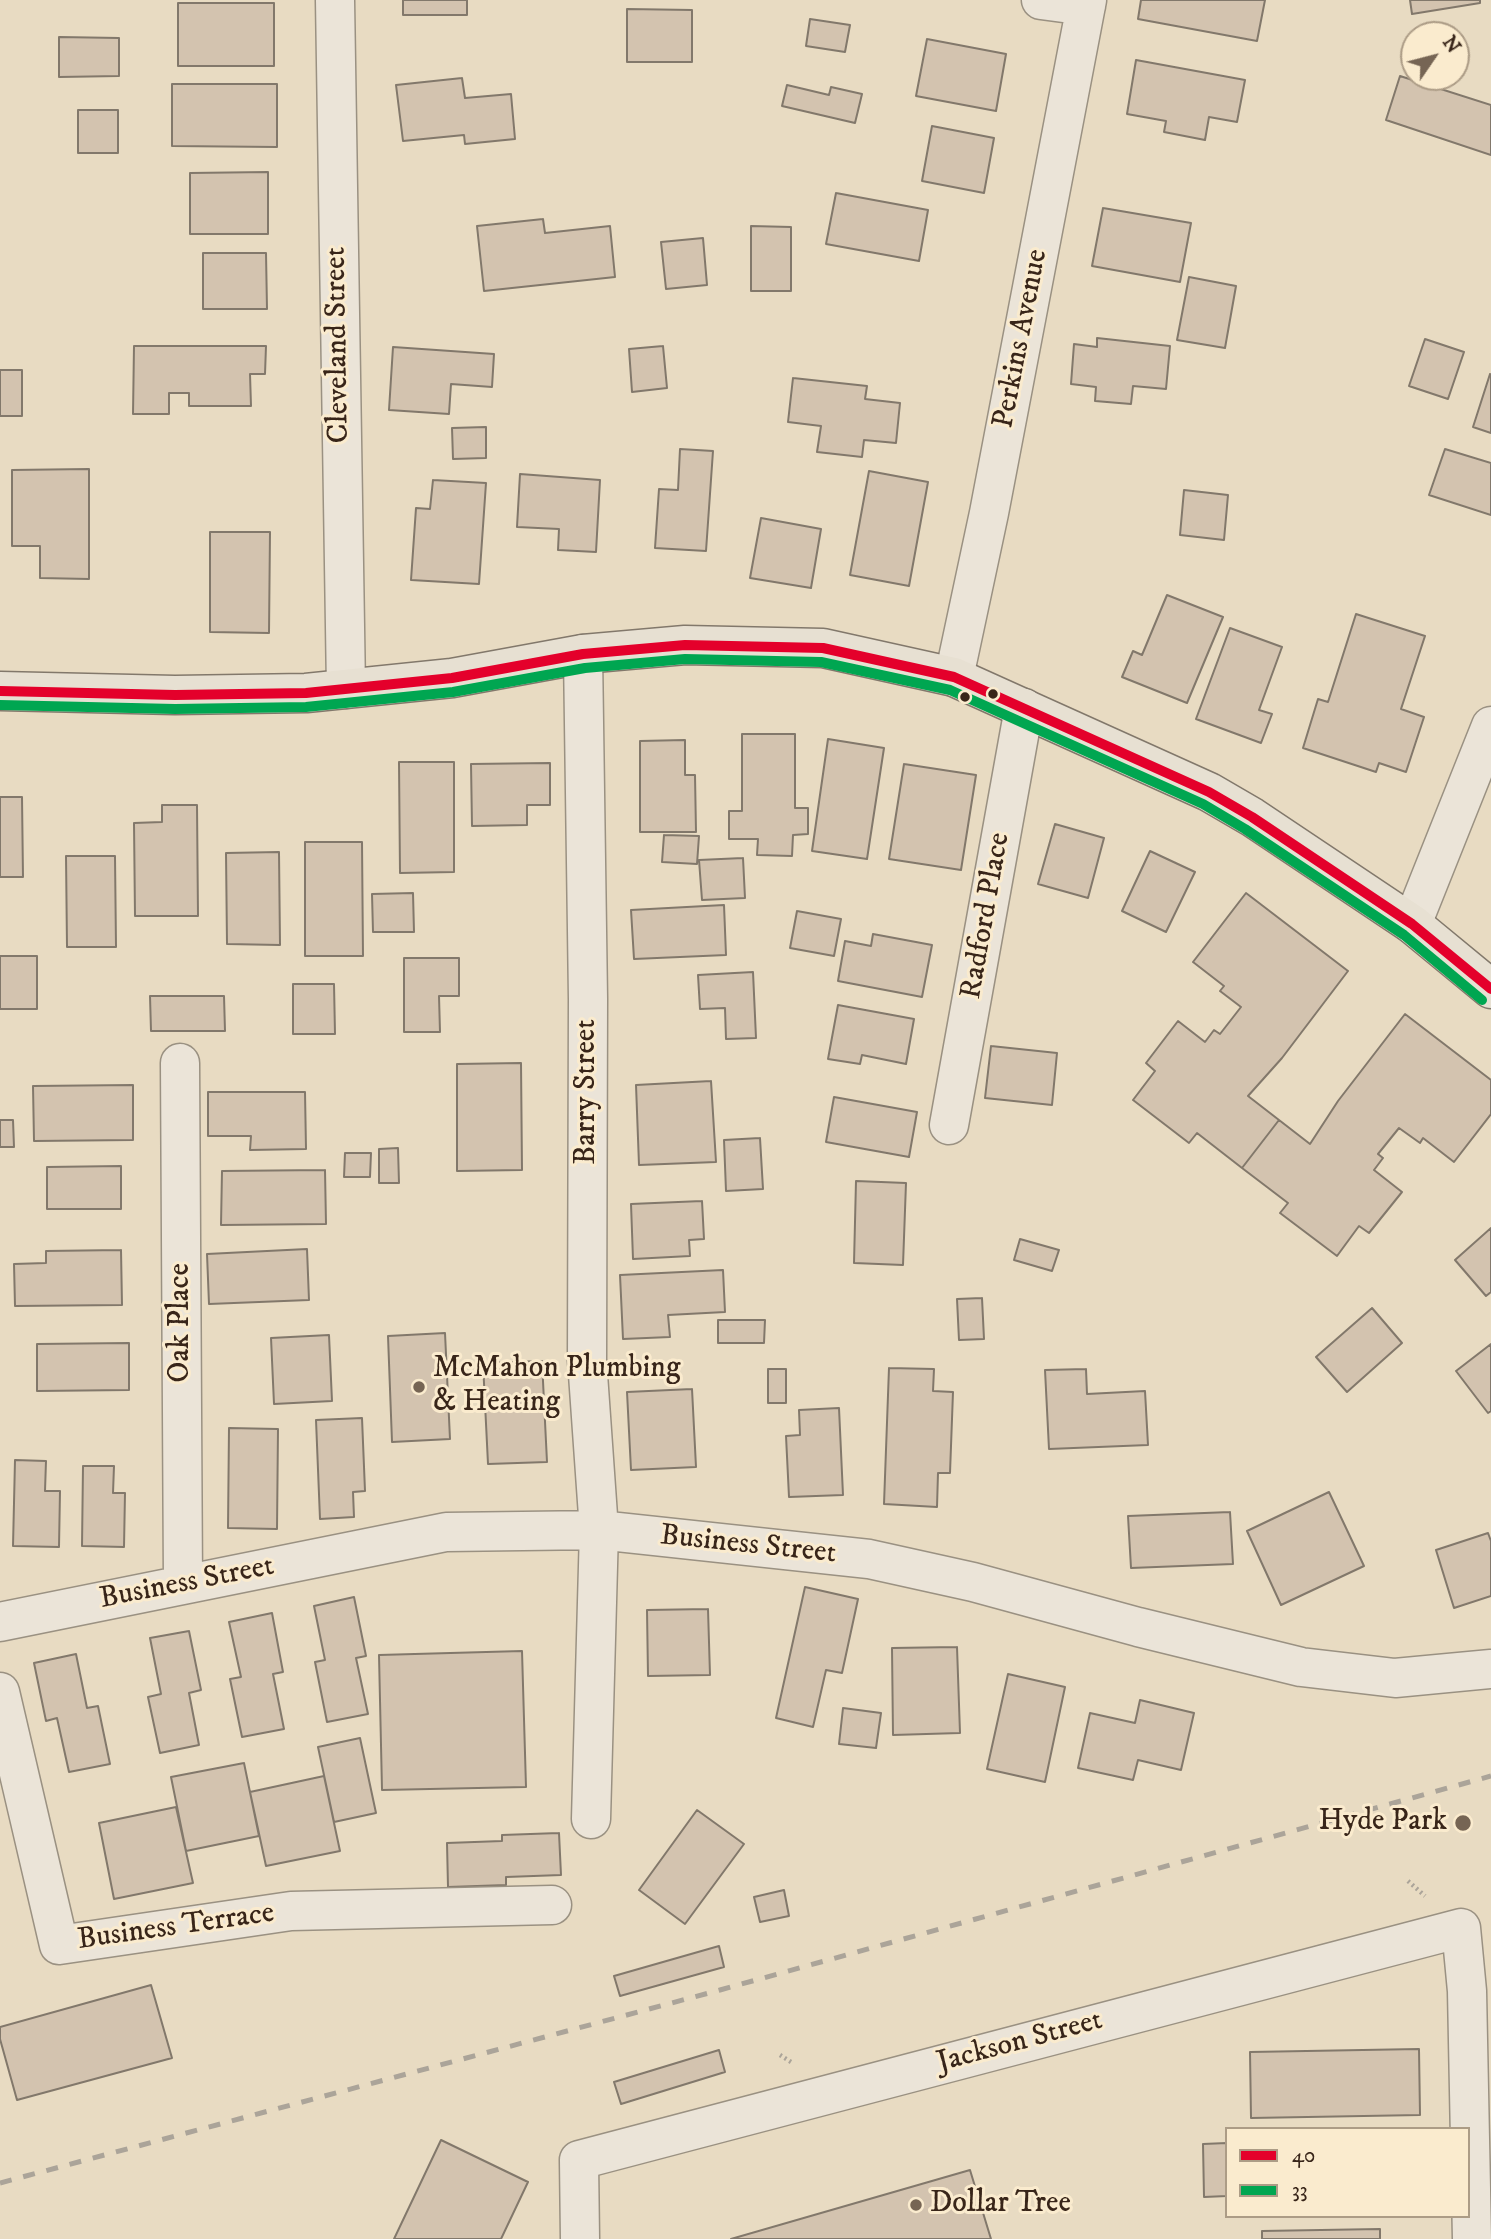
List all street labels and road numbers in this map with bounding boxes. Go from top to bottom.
street label: Cleveland Street [319,246,359,444]
street label: Perkins Avenue [987,246,1057,432]
street label: Radford Place [955,830,1019,1002]
street label: Barry Street [570,1019,606,1165]
street label: Oak Place [164,1263,200,1383]
street label: Business Street [658,1519,838,1573]
street label: Business Street [97,1549,277,1619]
street label: Business Terrace [75,1896,277,1960]
street label: Jackson Street [933,2004,1107,2082]

